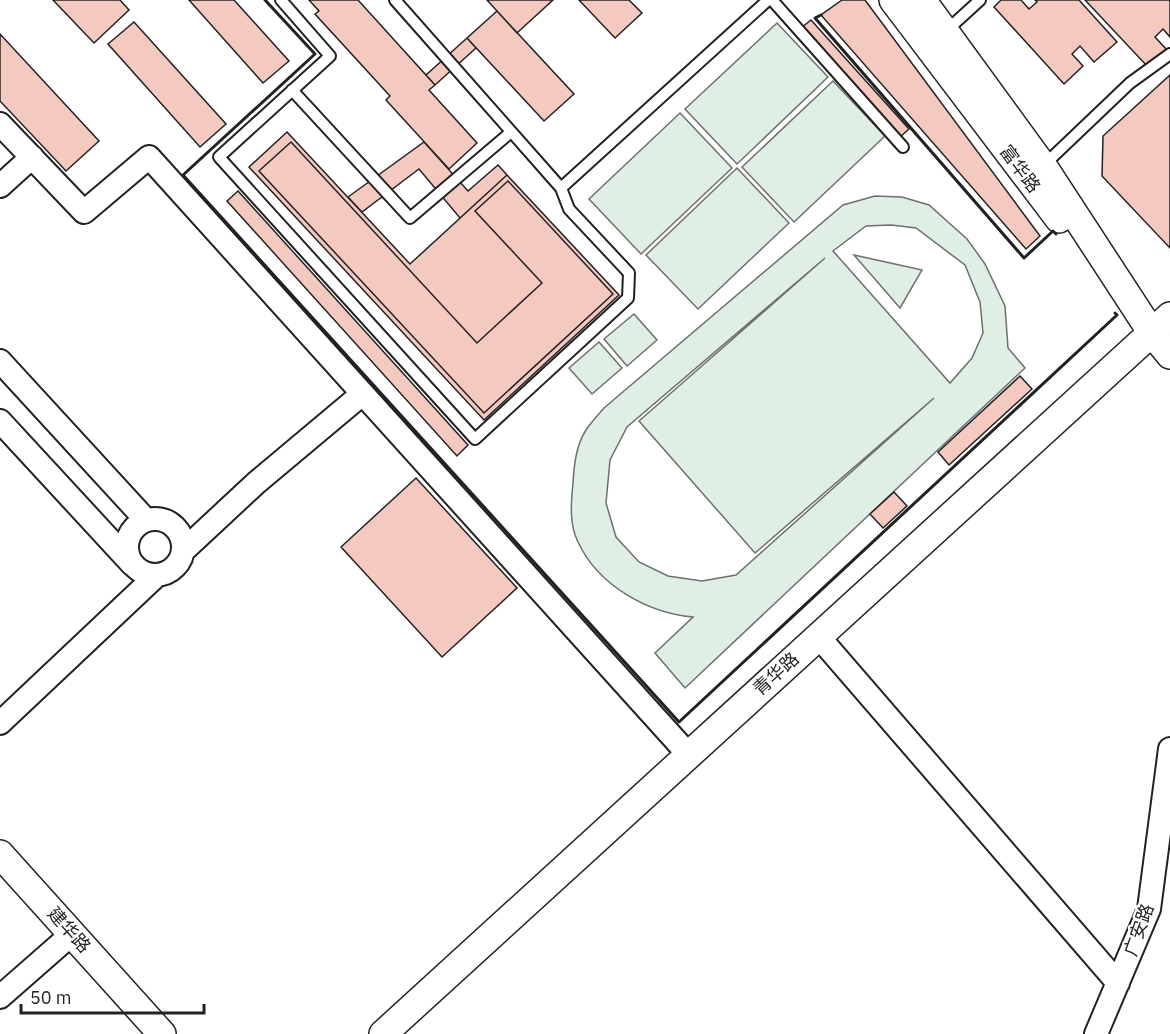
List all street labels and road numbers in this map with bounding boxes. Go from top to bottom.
street label: 富华路 [995,140,1046,197]
street label: 青华路 [748,647,803,700]
street label: 广安路 [1118,901,1159,959]
street label: 建华路 [43,902,96,957]

